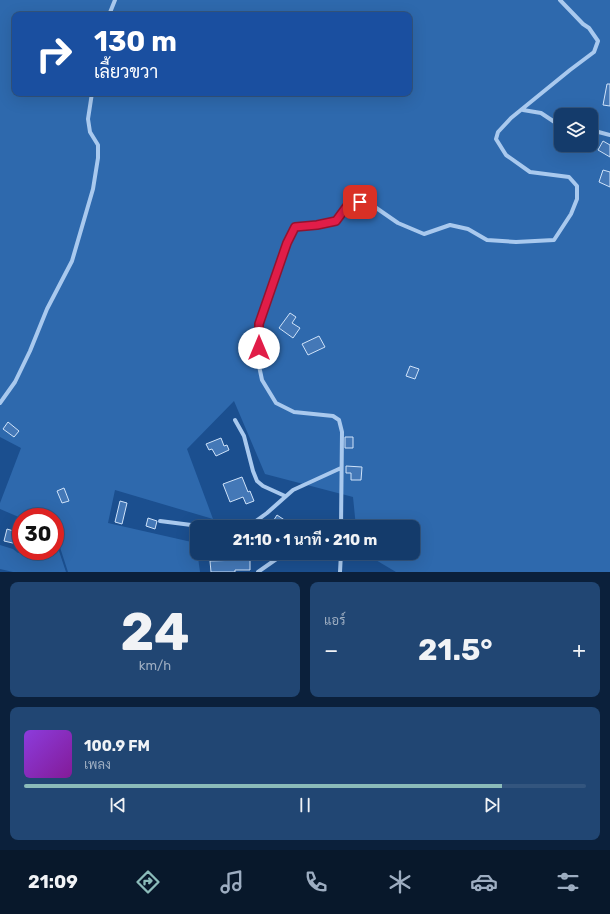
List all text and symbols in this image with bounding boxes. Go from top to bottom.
text: 130 m [94,25,177,58]
icon: right [28,28,80,80]
text: เลี้ยวขวา [94,61,158,83]
map controls [554,108,598,152]
button: layers [554,108,598,152]
pin [343,185,377,219]
icon: arrive [349,191,371,213]
position arrow [238,327,280,369]
speed limit sign: 30 [12,508,64,560]
text: 21:10 · 1 นาที · 210 m [233,531,377,549]
text: 24 [120,601,190,663]
text: แอร์ [324,613,345,628]
text: 21.5° [418,632,493,668]
text: − [324,637,338,664]
text: + [572,637,586,664]
text: km/h [139,658,171,673]
text: 100.9 FM [84,737,150,755]
text: เพลง [84,757,111,772]
icon: previous [107,794,129,816]
icon: pause [294,794,316,816]
icon: next [481,794,503,816]
icon: directions [134,868,162,896]
icon: music [218,868,246,896]
icon: phone [302,868,330,896]
icon: climate [386,868,414,896]
icon: car [470,868,498,896]
icon: filters [554,868,582,896]
text: 21:09 [28,871,78,893]

